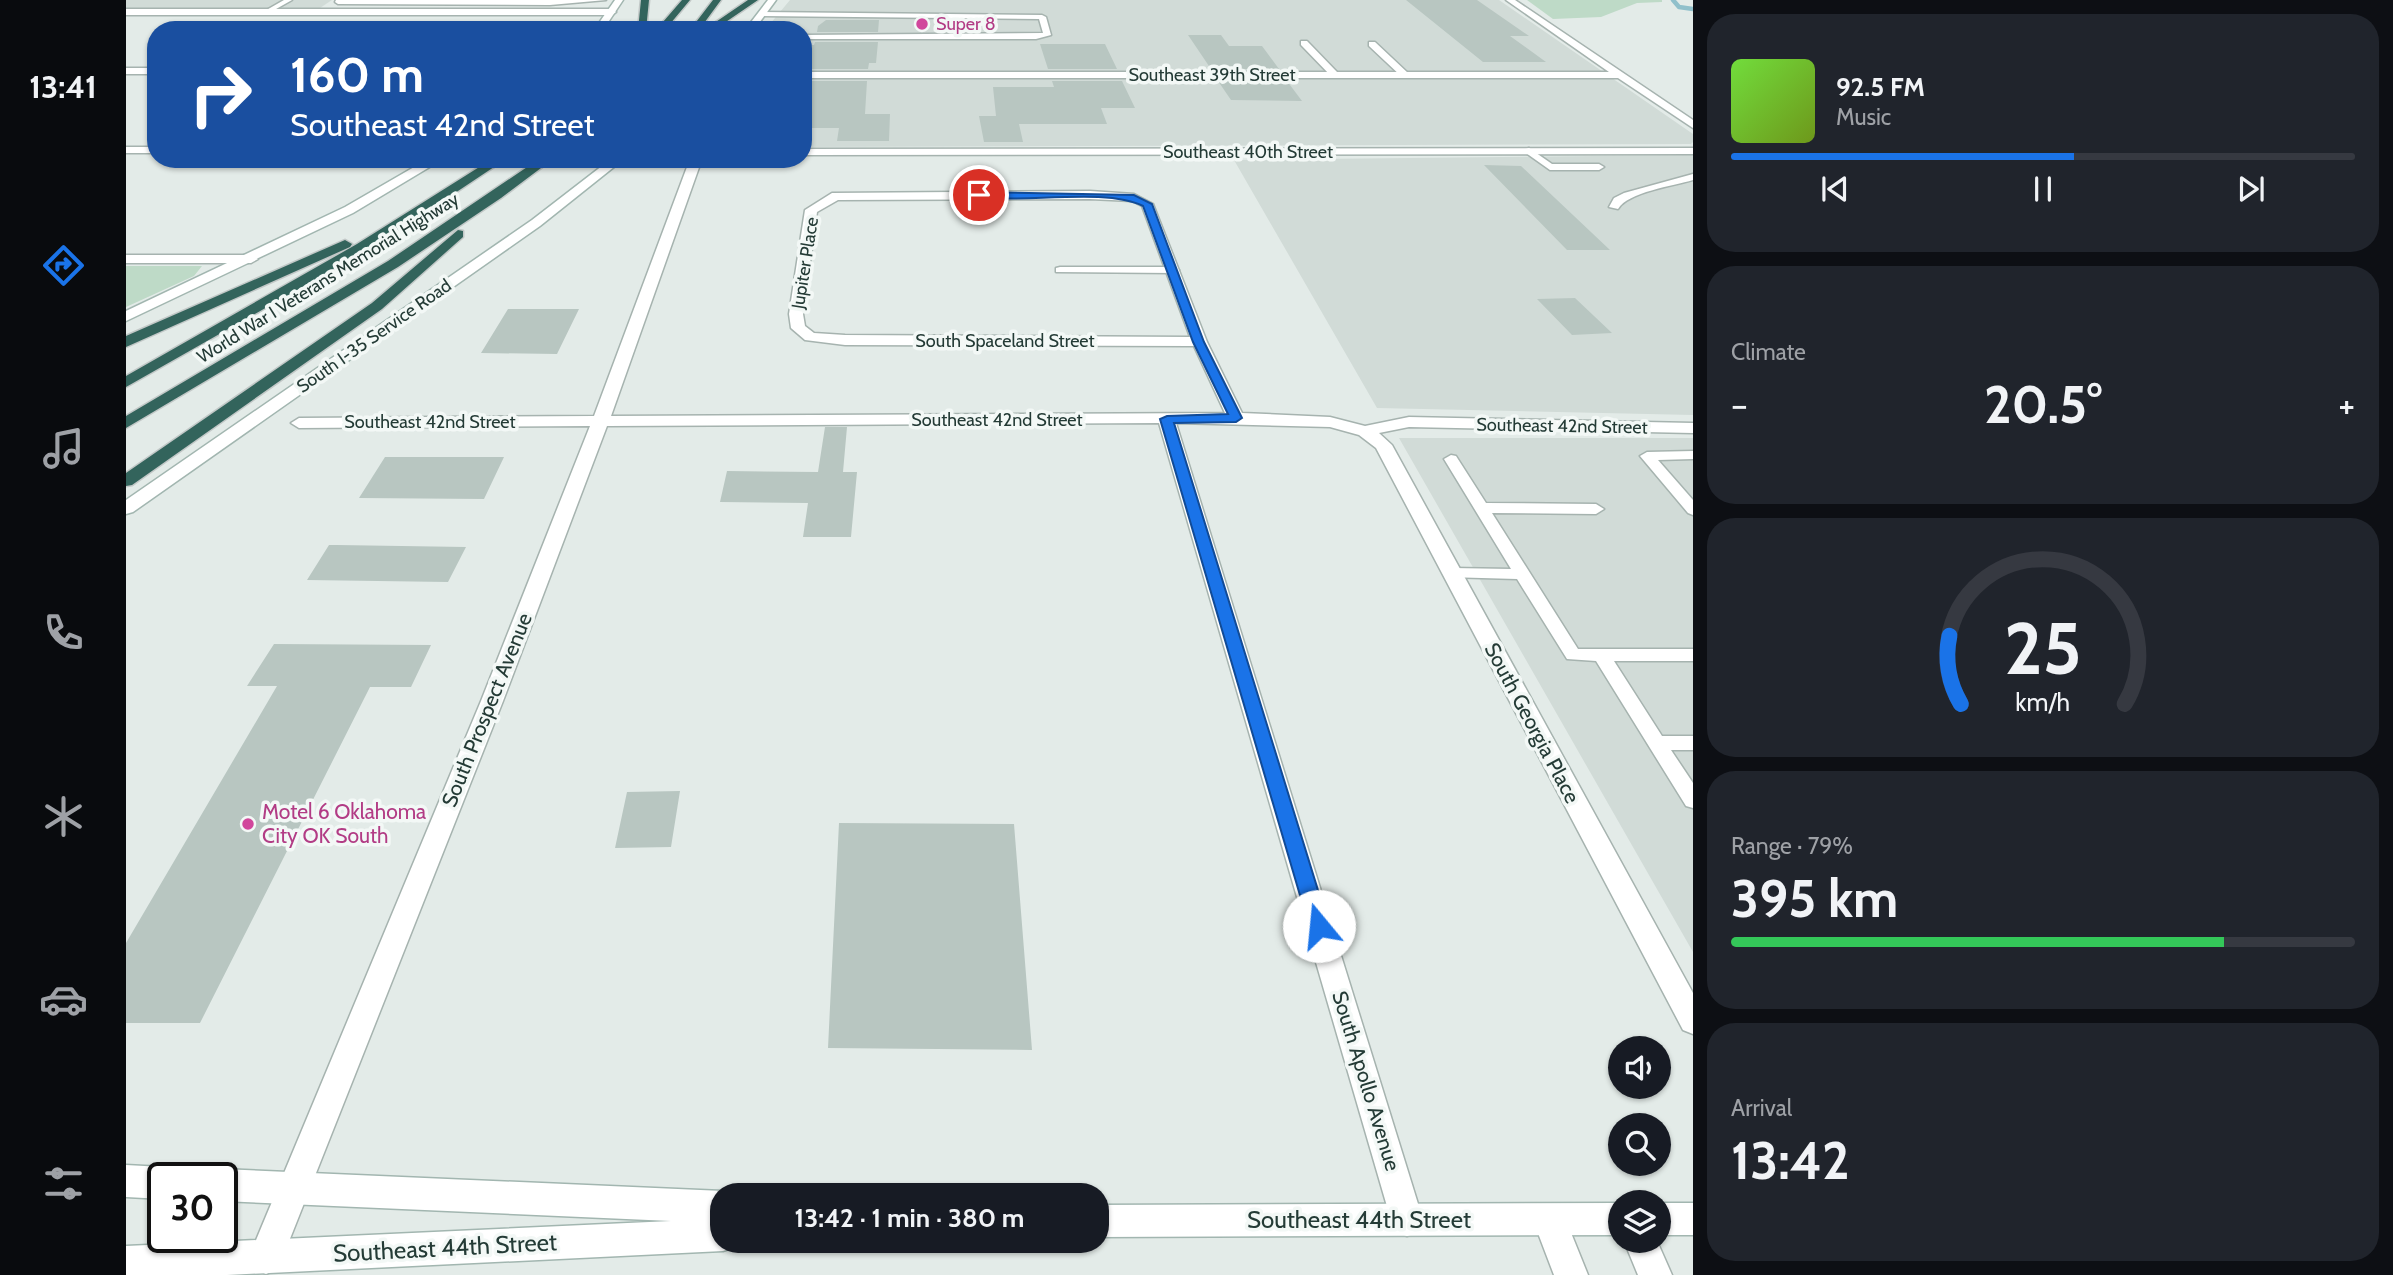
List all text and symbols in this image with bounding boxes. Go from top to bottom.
place label: Super 8 [936,13,996,35]
marker: Super 8 [914,16,930,32]
text: 160 m [290,45,424,104]
icon: right [175,49,266,140]
street label: Southeast 39th Street [1128,64,1296,86]
text: 13:41 [29,67,97,106]
text: 92.5 FM [1836,71,1925,103]
text: Music [1836,103,1891,131]
text: Southeast 42nd Street [290,105,595,144]
street label: Southeast 40th Street [1163,141,1333,163]
pin [949,165,1009,225]
icon: previous [1816,170,1854,208]
icon: pause [2024,170,2062,208]
icon: next [2232,170,2270,208]
icon: arrive [960,176,998,214]
street label: World War I Veterans Memorial Highway [193,188,463,368]
street label: Jupiter Place [787,215,823,312]
icon: directions [39,241,88,290]
street label: South I-35 Service Road [292,274,456,398]
street label: South Spaceland Street [915,330,1095,352]
text: Climate [1731,338,1806,366]
text: 20.5° [1984,373,2102,436]
text: − [1731,381,1748,428]
text: + [2338,381,2355,428]
street label: Southeast 42nd Street [911,409,1083,431]
street label: Southeast 42nd Street [344,411,516,433]
street label: Southeast 42nd Street [1476,414,1648,438]
icon: music [39,424,88,473]
text: 25 [2004,604,2082,692]
icon: phone [39,608,88,657]
street label: South Prospect Avenue [436,609,537,810]
street label: South Georgia Place [1480,638,1585,807]
text: km/h [2016,686,2070,716]
icon: climate [39,792,88,841]
place label: Motel 6 Oklahoma City OK South [262,799,426,848]
marker: Motel 6 Oklahoma City OK South [240,816,256,832]
text: Range · 79% [1731,832,1853,860]
text: 395 km [1731,867,1898,930]
position arrow [1282,889,1356,963]
icon: car [39,975,88,1024]
street label: South Apollo Avenue [1327,988,1406,1174]
map controls [1608,1036,1671,1253]
button: sound [1608,1036,1671,1099]
text: Arrival [1731,1094,1792,1122]
button: search [1608,1113,1671,1176]
text: 13:42 [1731,1129,1850,1192]
icon: filters [39,1159,88,1208]
speed limit sign: 30 [147,1162,238,1253]
button: layers [1608,1190,1671,1253]
text: 13:42 · 1 min · 380 m [795,1202,1024,1234]
street label: Southeast 44th Street [1247,1205,1471,1234]
street label: Southeast 44th Street [332,1227,558,1268]

